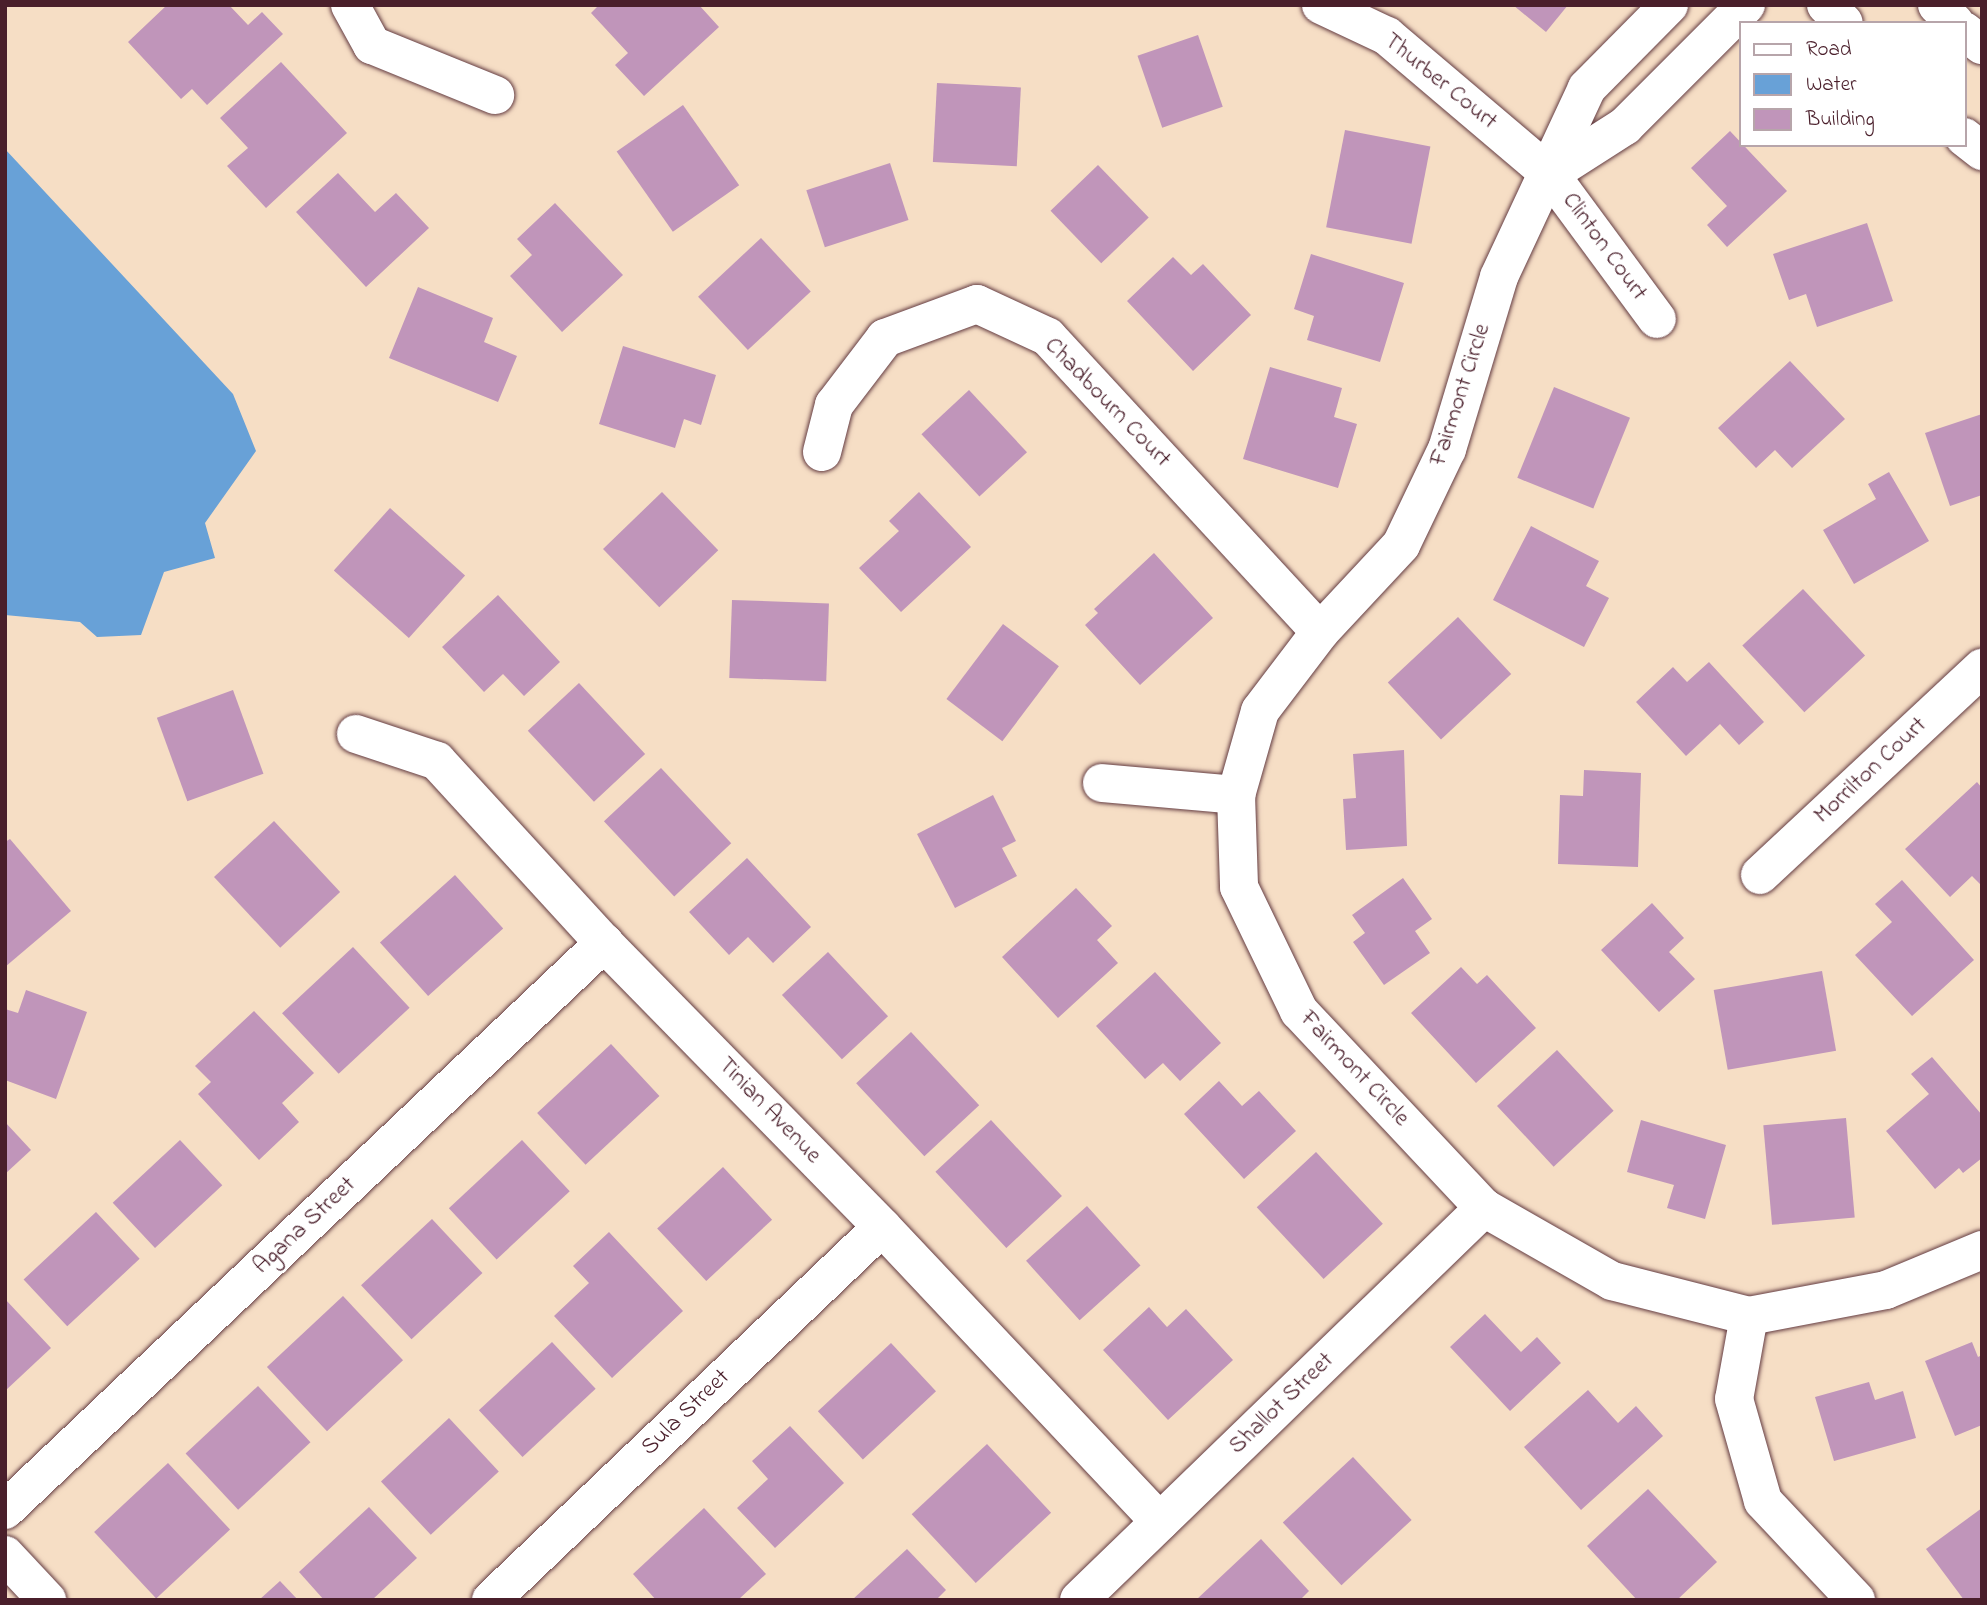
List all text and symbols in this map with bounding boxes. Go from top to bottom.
legend [1738,21,1966,147]
street label: Thurber Court [1377,27,1503,137]
text: Road [1806,35,1852,65]
text: Water [1806,70,1857,100]
text: Building [1806,105,1875,135]
street label: Clinton Court [1555,187,1653,307]
street label: Fairmont Circle [1424,320,1498,470]
street label: Chadbourn Court [1038,332,1176,474]
street label: Morrilton Court [1809,712,1933,830]
street label: Fairmont Circle [1293,1005,1415,1133]
street label: Tinian Avenue [711,1052,827,1170]
street label: Agana Street [248,1171,362,1281]
street label: Shallot Street [1223,1347,1341,1461]
street label: Sula Street [636,1364,736,1462]

